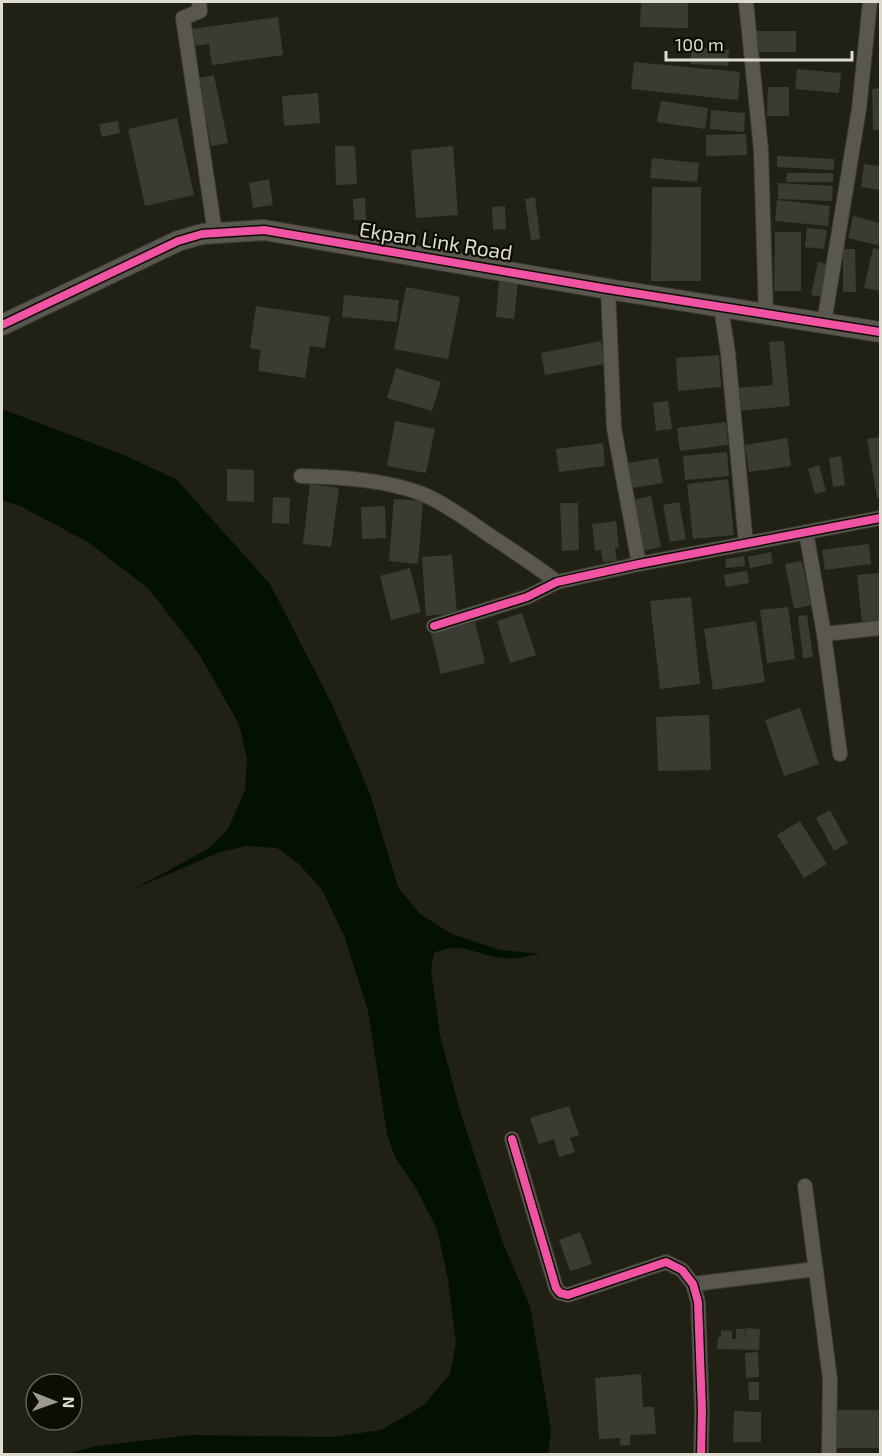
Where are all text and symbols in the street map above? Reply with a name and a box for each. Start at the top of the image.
scale bar [666,24,852,62]
text: 100 m [675,33,724,55]
street label: Ekpan Link Road [358,216,514,264]
north arrow [24,1372,84,1432]
text: N [60,1396,79,1408]

